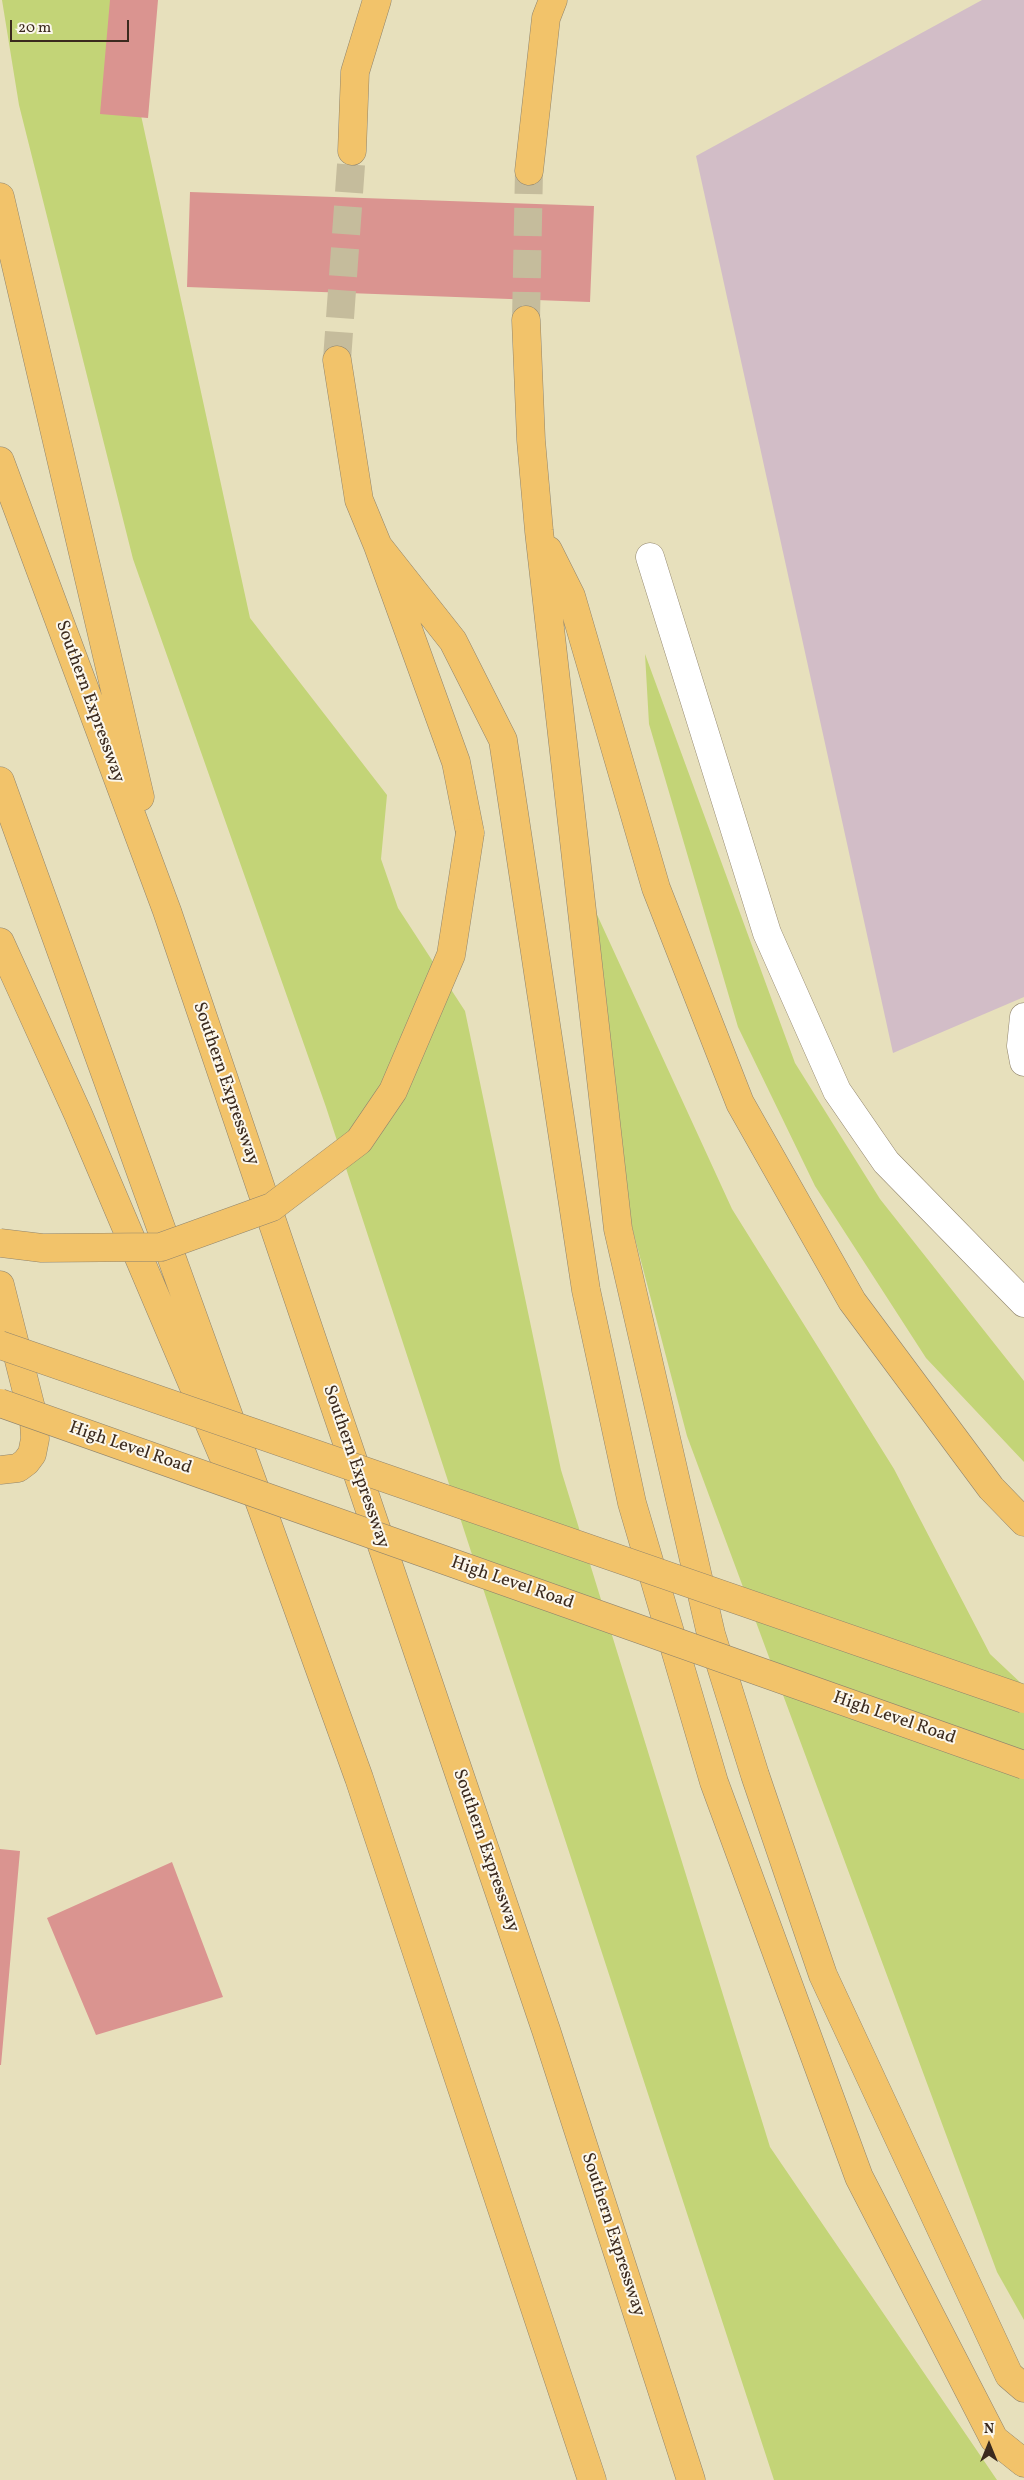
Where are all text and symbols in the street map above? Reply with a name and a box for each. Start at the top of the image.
scale bar [12,10,131,42]
text: 20 m [18,18,51,39]
street label: Southern Expressway [50,618,128,786]
street label: Southern Expressway [187,1000,263,1168]
street label: Southern Expressway [317,1383,393,1551]
street label: High Level Road [66,1418,194,1480]
street label: High Level Road [448,1553,576,1615]
street label: High Level Road [830,1688,958,1750]
street label: Southern Expressway [447,1767,523,1935]
street label: Southern Expressway [575,2150,649,2320]
north arrow [964,2420,1014,2470]
text: N [984,2420,994,2439]

